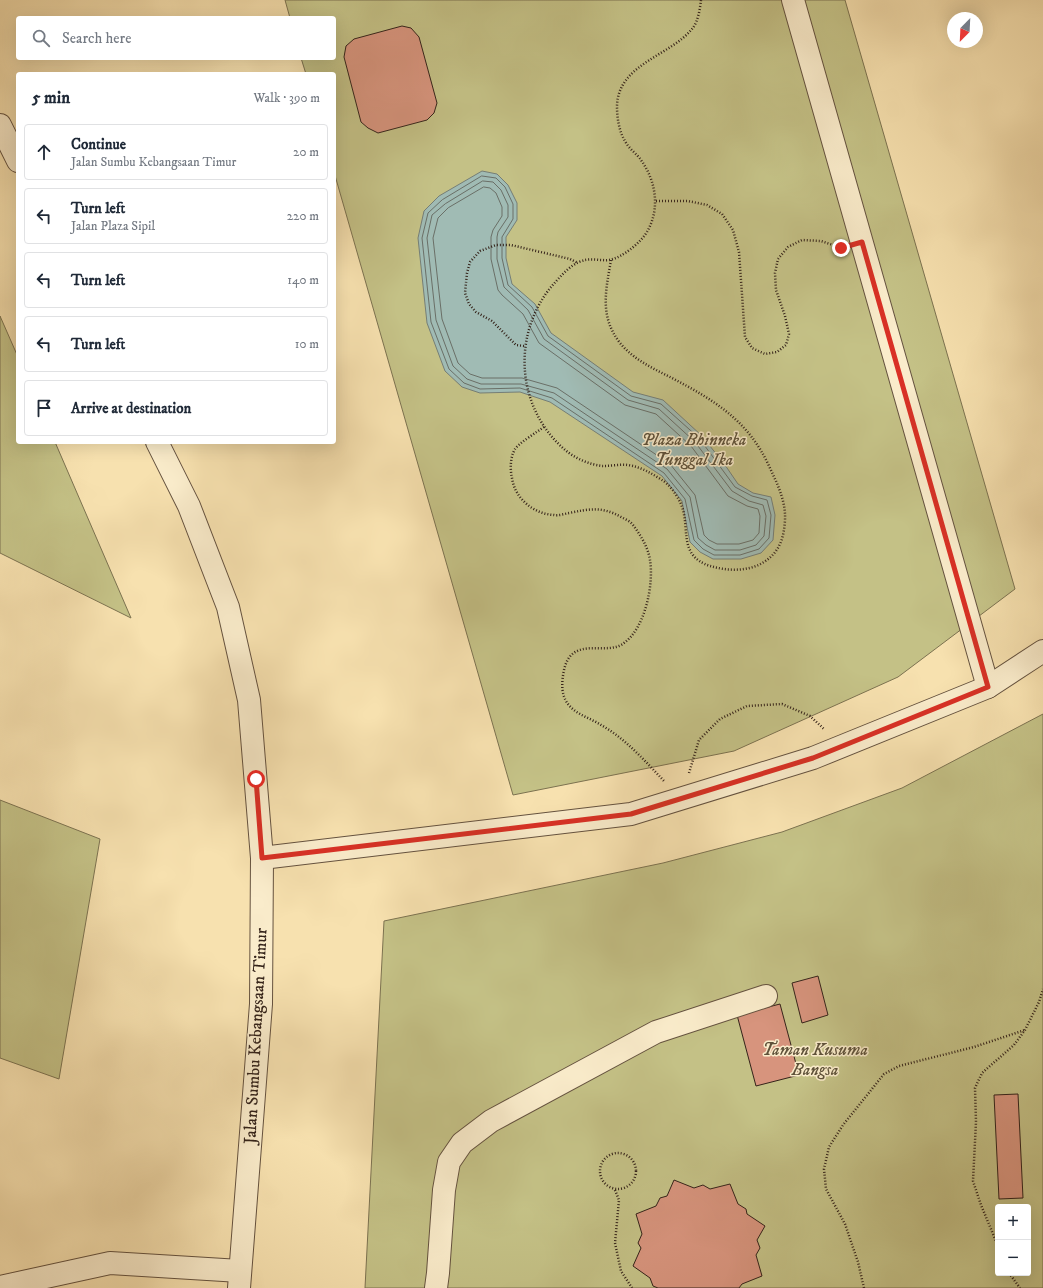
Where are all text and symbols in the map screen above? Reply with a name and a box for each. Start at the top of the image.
north arrow [947,12,983,48]
search box [16,16,336,60]
icon: search [30,27,52,49]
text: Search here [62,29,131,48]
text: 5 min [32,87,70,109]
text: Walk · 390 m [253,90,320,106]
text: Continue [71,135,126,154]
icon: ahead [33,141,55,163]
text: 20 m [293,144,319,160]
text: Jalan Sumbu Kebangsaan Timur [71,154,236,170]
text: Turn left [71,199,125,218]
icon: left [33,205,55,227]
text: 220 m [287,208,319,224]
text: Jalan Plaza Sipil [71,218,155,234]
route end [832,239,850,257]
icon: left [33,269,55,291]
text: Turn left [71,271,125,290]
text: 140 m [287,272,319,288]
icon: left [33,333,55,355]
text: Turn left [71,335,125,354]
text: 10 m [295,336,319,352]
icon: arrive [33,397,55,419]
text: Arrive at destination [71,399,191,418]
park label: Plaza Bhinneka Tunggal Ika [642,429,746,471]
route start [247,770,265,788]
street label: Jalan Sumbu Kebangsaan Timur [239,927,273,1147]
park label: Taman Kusuma Bangsa [762,1039,868,1081]
map controls [995,1204,1031,1276]
button: + [995,1204,1031,1240]
button: − [995,1240,1031,1276]

